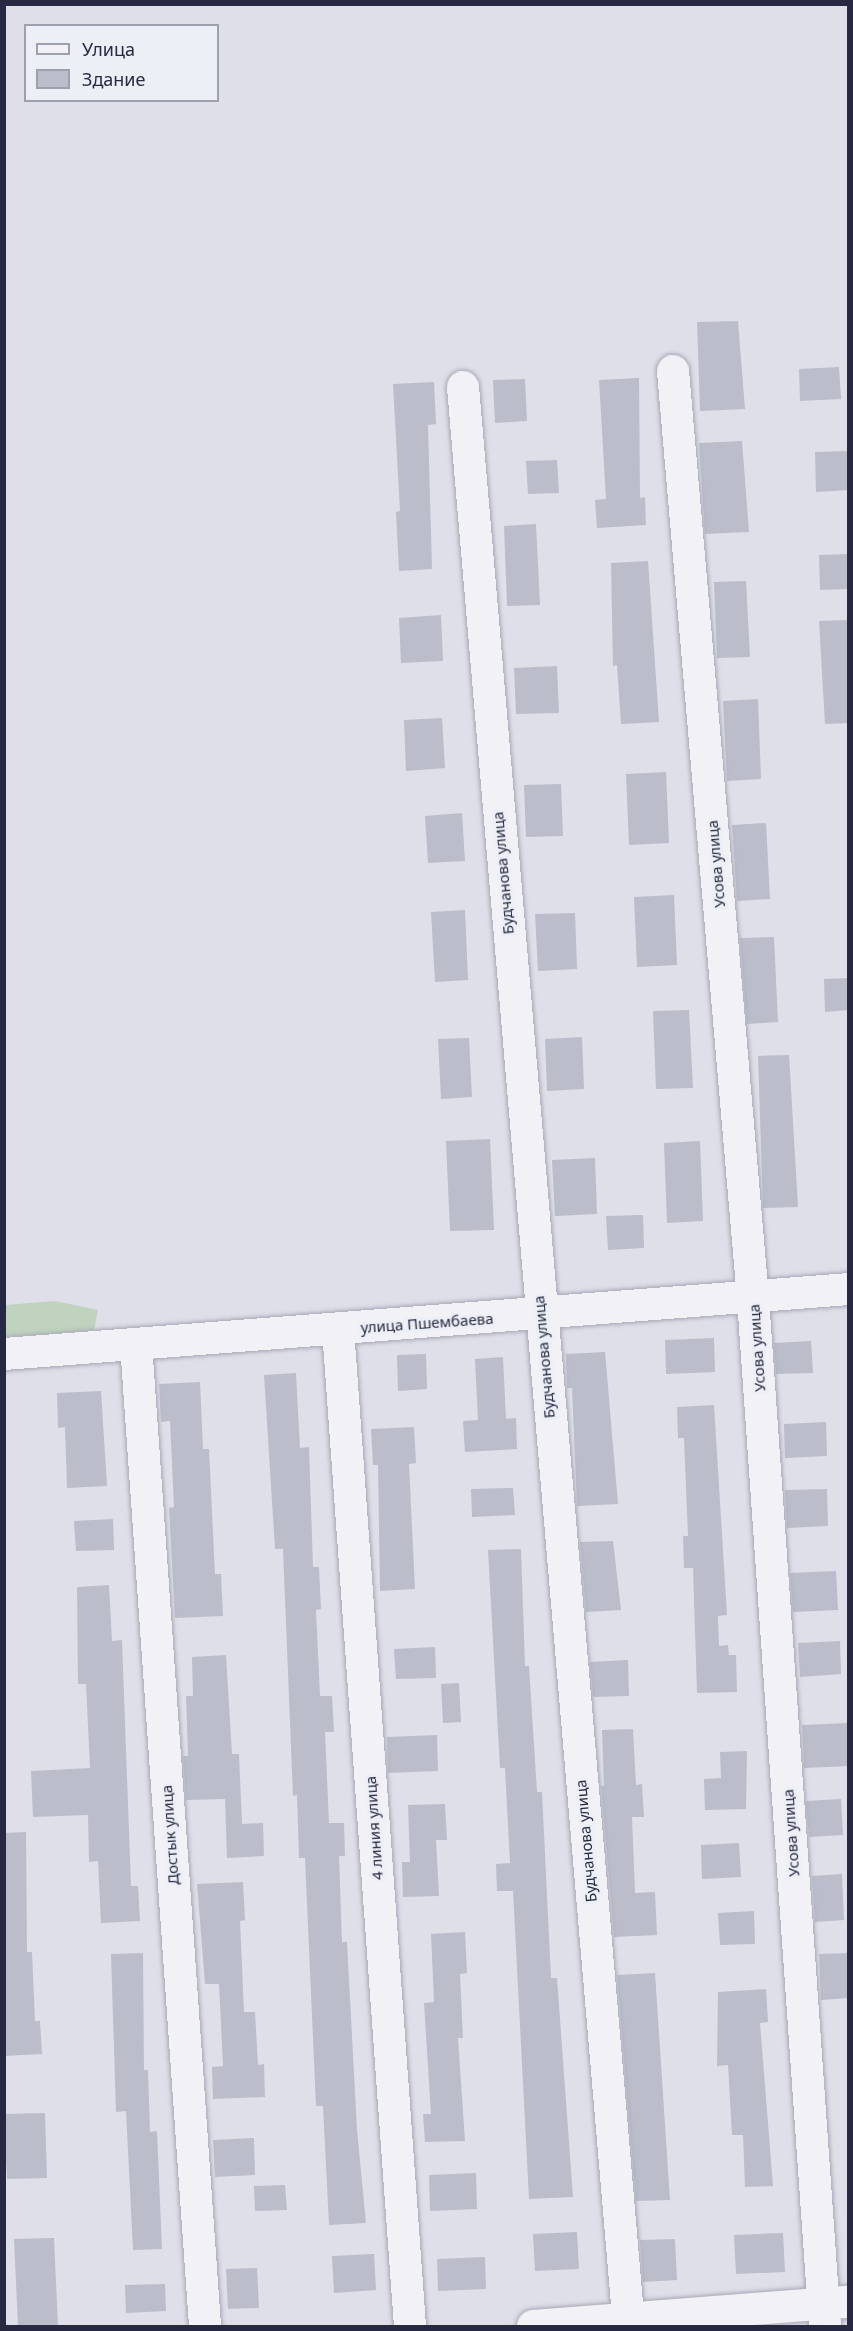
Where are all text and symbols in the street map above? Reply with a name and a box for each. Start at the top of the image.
legend [24,24,219,102]
text: Улица [82,37,135,61]
text: Здание [82,67,145,91]
street label: Будчанова улица [489,811,517,935]
street label: Усова улица [703,820,729,908]
street label: Будчанова улица [530,1295,558,1419]
street label: Усова улица [745,1304,769,1392]
street label: улица Пшембаева [360,1309,494,1337]
street label: 4 линия улица [361,1775,387,1881]
street label: Будчанова улица [572,1779,600,1903]
street label: Достык улица [158,1784,182,1886]
street label: Усова улица [779,1789,803,1877]

